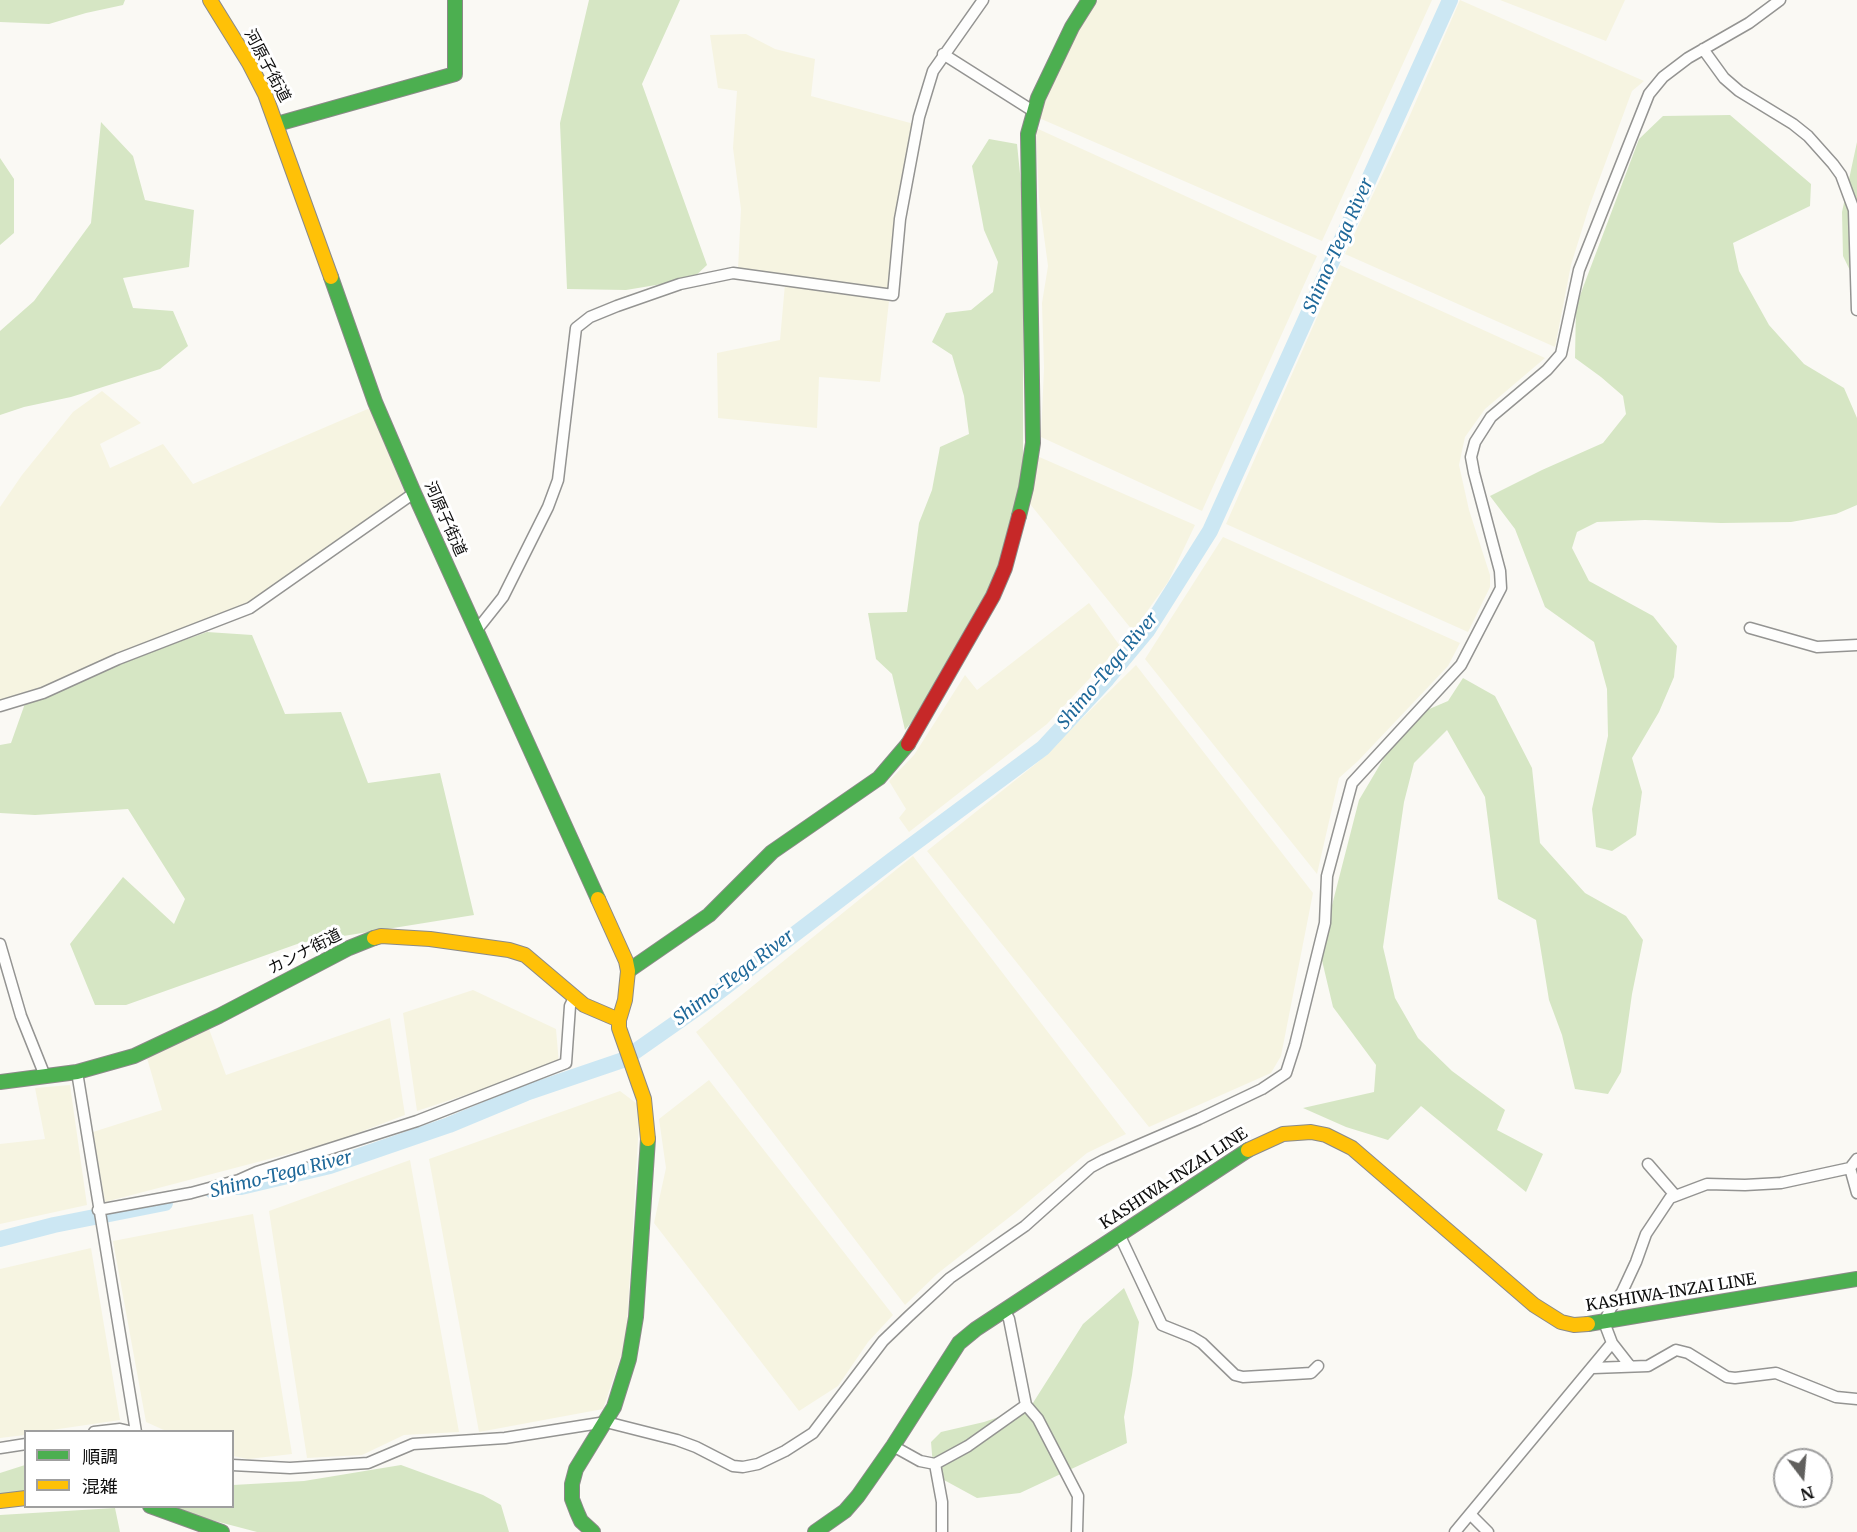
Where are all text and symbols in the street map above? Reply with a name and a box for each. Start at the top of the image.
street label: 河原子街道 [240,26,294,106]
water label: Shimo-Tega River [1300,175,1378,317]
street label: 河原子街道 [420,479,470,559]
water label: Shimo-Tega River [1053,608,1163,734]
street label: カンナ街道 [265,925,345,979]
water label: Shimo-Tega River [669,926,799,1030]
street label: KASHIWA-INZAI LINE [1097,1124,1251,1234]
water label: Shimo-Tega River [208,1147,354,1203]
street label: KASHIWA-INZAI LINE [1585,1270,1757,1316]
legend [24,1430,234,1508]
text: 順調 [82,1445,118,1468]
north arrow [1773,1448,1833,1508]
text: 混雑 [82,1475,118,1498]
text: N [1799,1482,1816,1505]

